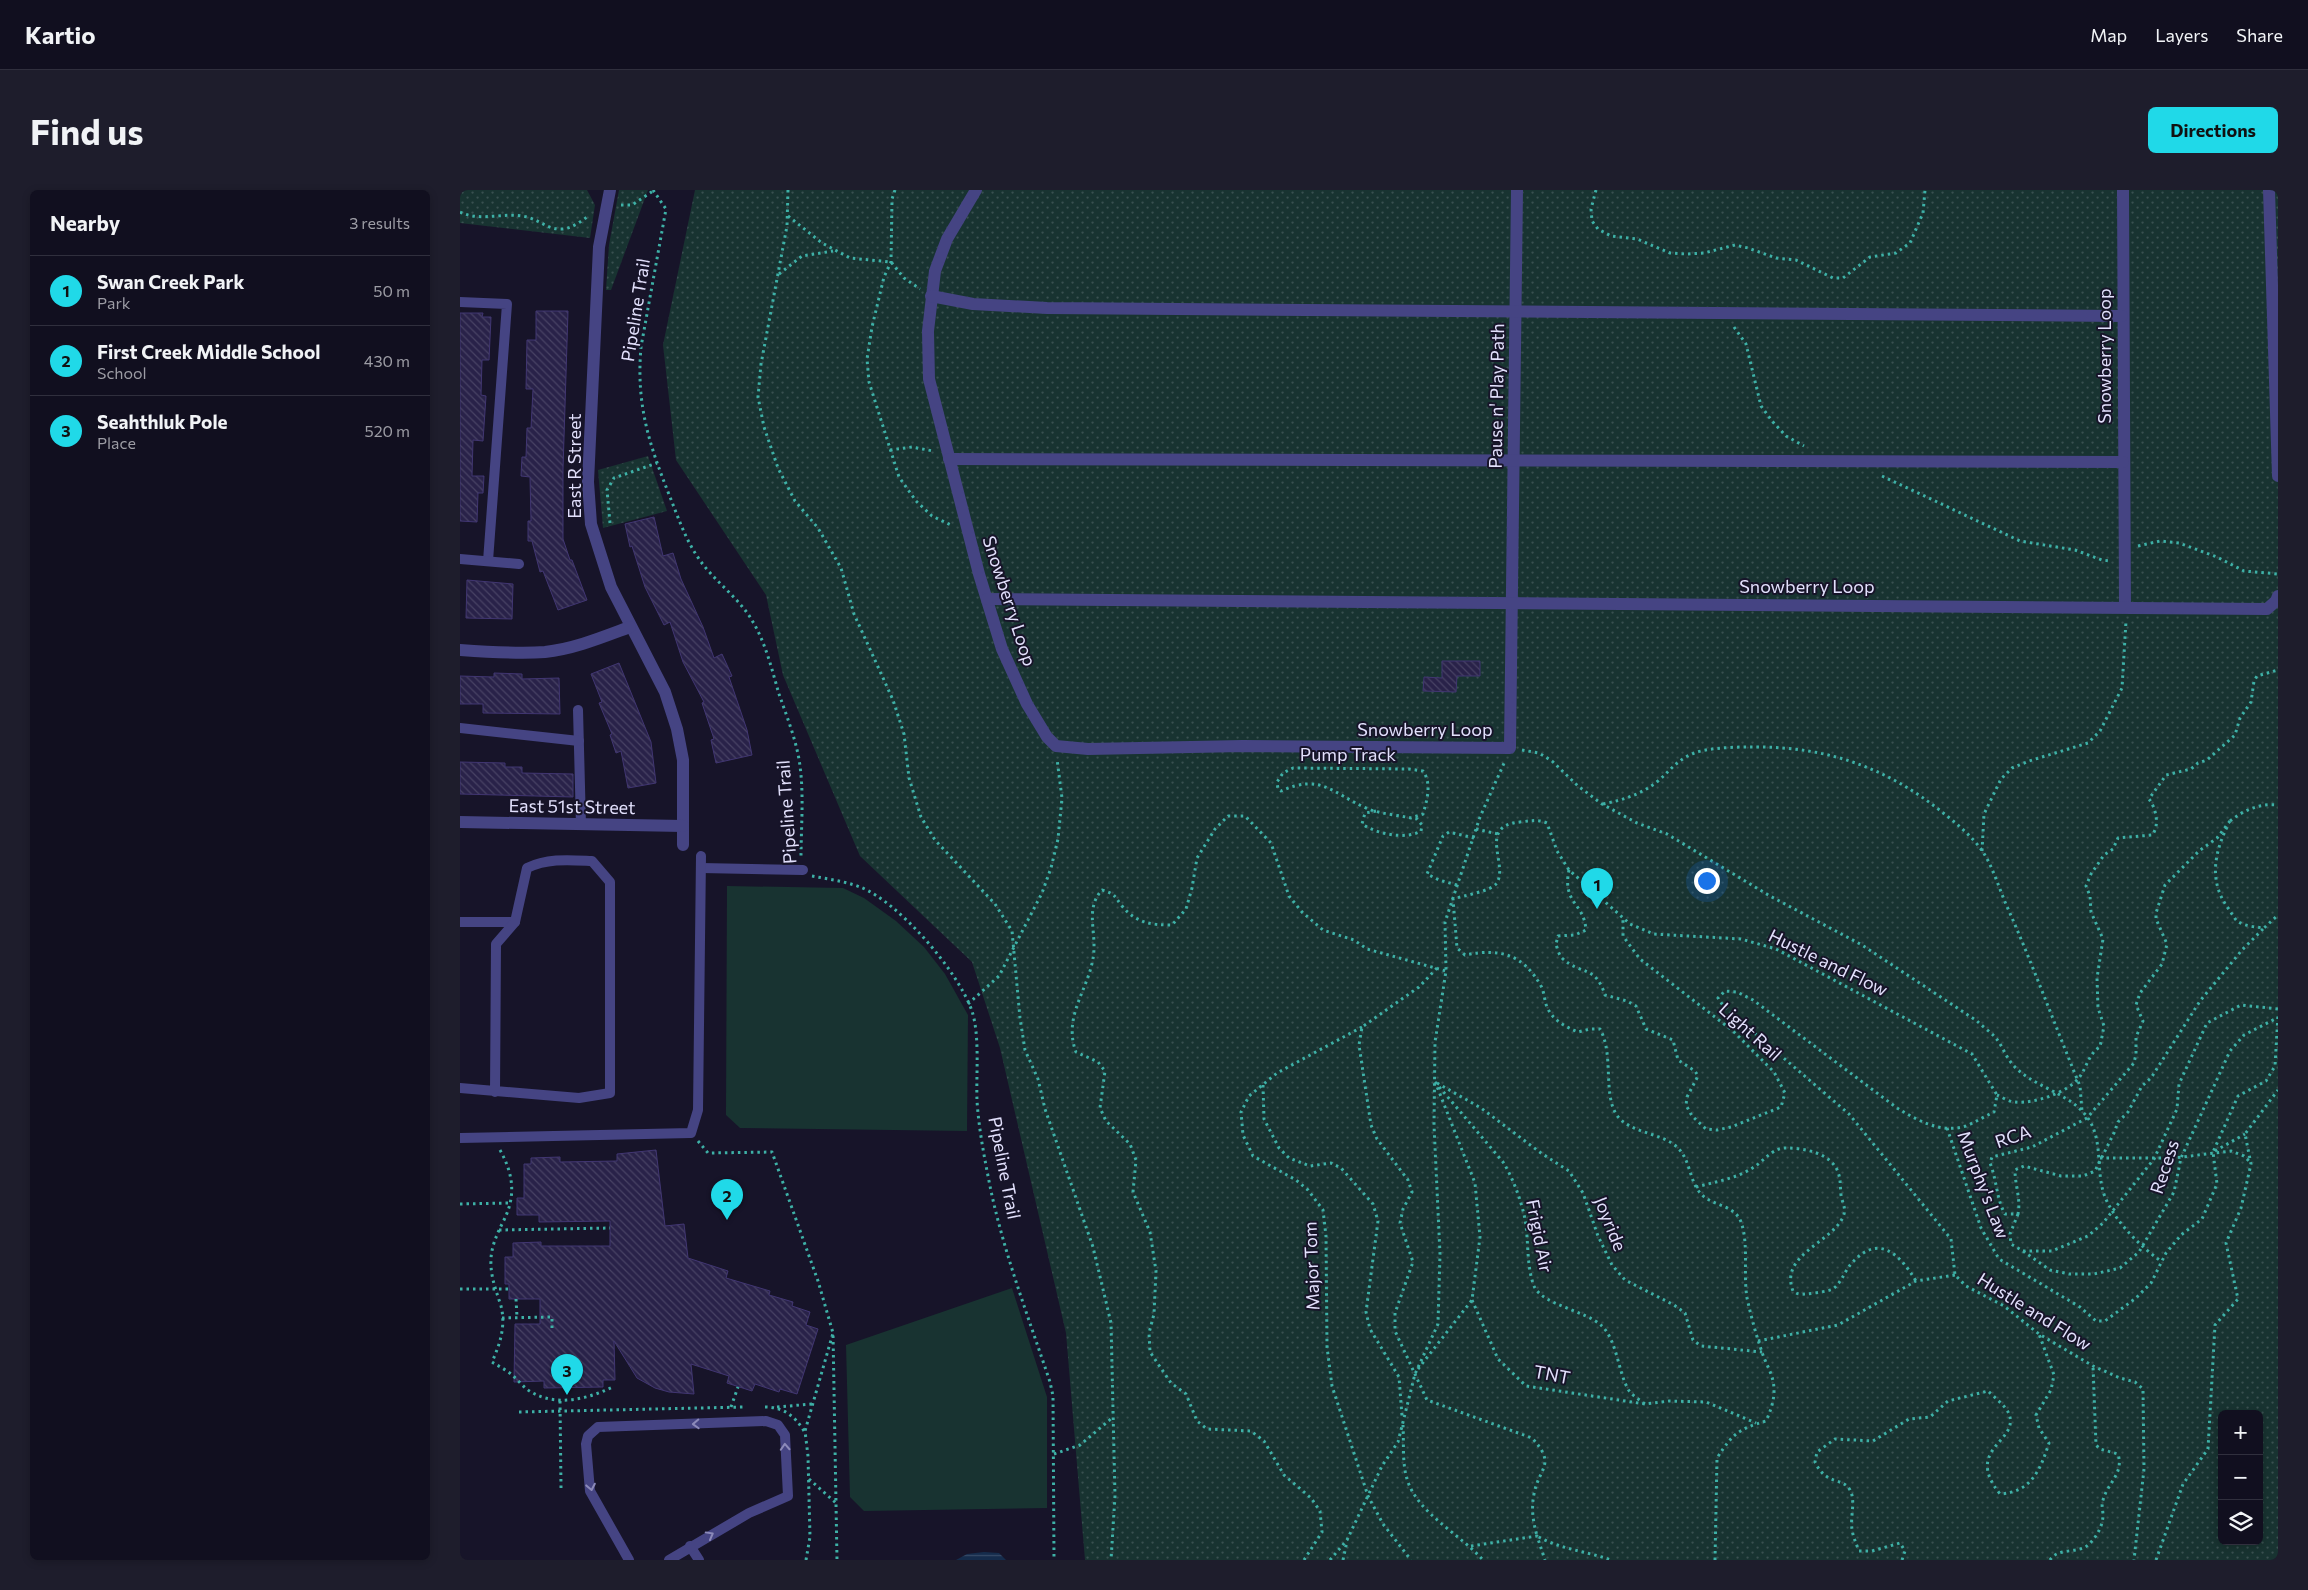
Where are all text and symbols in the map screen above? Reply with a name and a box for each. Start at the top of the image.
text: Kartio [25,20,95,49]
text: Map [2090,24,2127,46]
text: Layers [2155,24,2208,46]
text: Share [2236,24,2283,46]
button: Directions [2148,107,2278,153]
text: Find us [30,109,144,152]
text: Nearby [50,210,120,235]
text: 3 results [349,213,410,232]
street label: Pipeline Trail [616,257,654,363]
text: Swan Creek Park [97,270,244,293]
text: 1 [62,281,70,300]
text: 50 m [373,281,410,300]
street label: Snowberry Loop [2093,288,2115,424]
text: Park [97,293,130,312]
street label: Pause n' Play Path [1484,323,1508,469]
text: First Creek Middle School [97,340,320,363]
text: 2 [61,351,71,370]
text: 430 m [364,351,410,370]
text: School [97,363,147,382]
text: Seahthluk Pole [97,410,228,433]
street label: East R Street [563,413,585,519]
text: 3 [61,421,71,440]
text: 520 m [365,421,410,440]
text: Place [97,433,136,452]
street label: Snowberry Loop [979,533,1041,669]
street label: Snowberry Loop [1739,575,1875,597]
street label: Snowberry Loop [1357,718,1493,740]
street label: Pump Track [1300,743,1396,765]
street label: Pipeline Trail [771,759,801,865]
street label: East 51st Street [508,794,636,818]
pin: 1 [1581,868,1613,909]
your location [1694,868,1720,894]
street label: Hustle and Flow [1765,924,1892,1000]
street label: Light Rail [1715,998,1786,1065]
street label: Pipeline Trail [984,1115,1026,1221]
street label: RCA [1992,1120,2034,1152]
street label: Murphy's Law [1953,1128,2015,1242]
street label: Recess [2145,1137,2183,1197]
pin: 2 [711,1179,743,1220]
street label: Joyride [1590,1193,1632,1254]
street label: Frigid Air [1522,1197,1558,1274]
street label: Major Tom [1298,1221,1324,1311]
street label: Hustle and Flow [1974,1267,2095,1355]
pin: 3 [551,1354,583,1395]
street label: TNT [1532,1360,1572,1388]
map controls [2218,1410,2263,1545]
button: + [2218,1410,2263,1455]
one-way arrow [692,1418,700,1429]
one-way arrow [780,1443,791,1451]
button: − [2218,1455,2263,1500]
one-way arrow [585,1482,595,1491]
button: layers [2218,1500,2263,1545]
one-way arrow [705,1531,714,1541]

